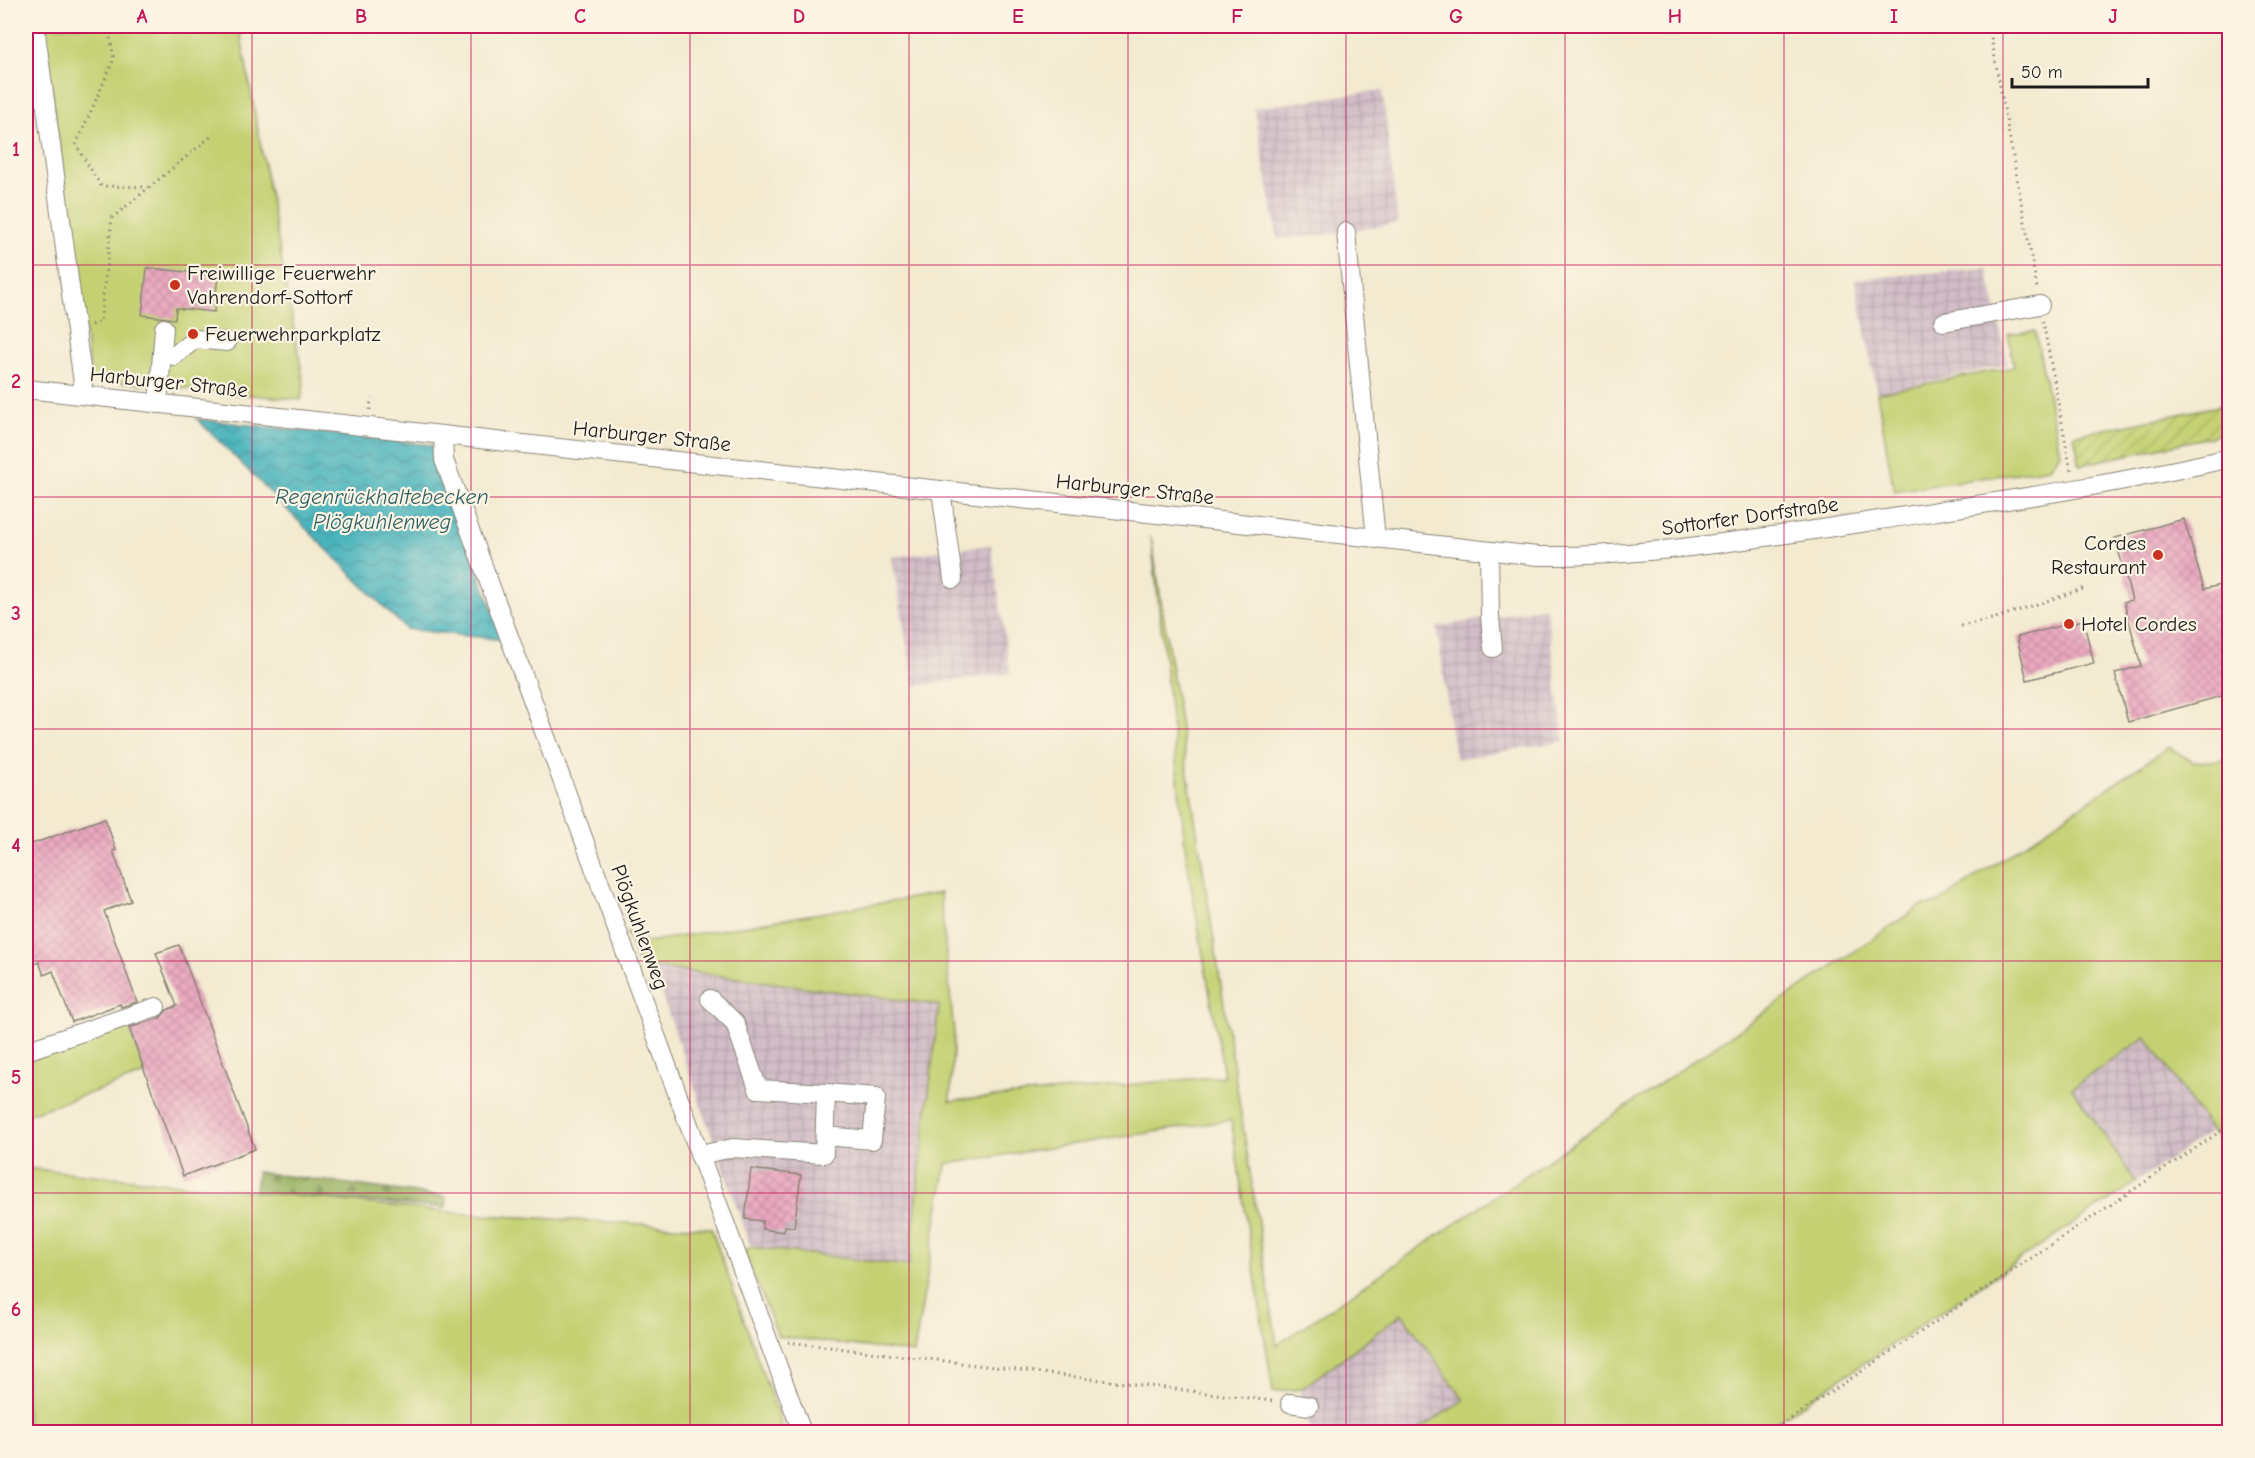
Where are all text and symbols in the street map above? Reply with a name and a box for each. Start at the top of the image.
text: A [136,5,148,28]
text: B [355,5,367,28]
text: C [574,5,586,28]
text: D [793,5,805,28]
text: E [1012,5,1024,28]
text: F [1231,5,1243,28]
text: G [1449,5,1463,28]
text: H [1668,5,1682,28]
text: I [1890,5,1898,28]
text: J [2108,5,2118,28]
scale bar [2012,51,2148,89]
text: 50 m [2021,62,2063,83]
text: 1 [12,138,20,161]
place label: Freiwillige Feuerwehr Vahrendorf-Sottorf [187,261,376,309]
marker: Freiwillige Feuerwehr Vahrendorf-Sottorf [168,278,182,292]
place label: Feuerwehrparkplatz [205,322,381,346]
marker: Feuerwehrparkplatz [186,327,200,341]
street label: Harburger Straße [89,362,249,402]
text: 2 [11,370,21,393]
street label: Harburger Straße [572,416,732,456]
street label: Harburger Straße [1055,469,1215,509]
water label: Regenrückhaltebecken Plögkuhlenweg [275,484,489,535]
street label: Sottorfer Dorfstraße [1660,492,1840,540]
place label: Cordes Restaurant [2051,531,2147,579]
marker: Cordes Restaurant [2151,548,2165,562]
text: 3 [11,602,21,625]
place label: Hotel Cordes [2081,612,2197,636]
marker: Hotel Cordes [2062,617,2076,631]
text: 4 [11,834,21,857]
street label: Plögkuhlenweg [606,861,674,993]
text: 5 [11,1066,21,1089]
text: 6 [11,1298,21,1321]

